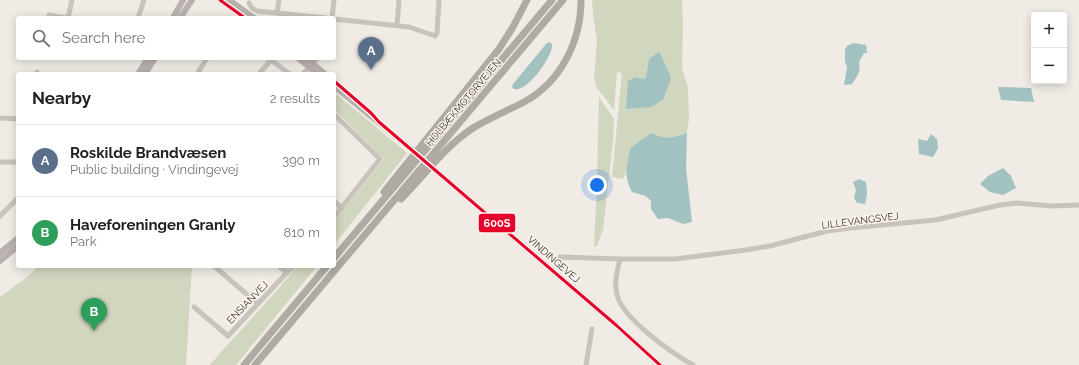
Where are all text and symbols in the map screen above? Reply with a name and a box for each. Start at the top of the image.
map controls [1031,12,1067,84]
button: + [1031,12,1067,48]
search box [16,16,336,60]
icon: search [30,27,52,49]
text: Search here [62,29,145,47]
pin: A [358,37,384,70]
button: − [1031,48,1067,84]
street label: HOLBÆKMOTORVEJEN [424,56,503,148]
text: Nearby [32,88,91,108]
text: 2 results [270,91,320,106]
text: Roskilde Brandvæsen [70,144,226,162]
text: A [41,153,49,168]
text: 390 m [282,153,320,168]
text: Public building · Vindingevej [70,162,238,177]
your location [587,175,607,195]
street label: LILLEVANGSVEJ [821,210,899,231]
line badge: 600S [478,213,516,233]
text: Haveforeningen Granly [70,216,236,234]
text: 600S [484,217,511,230]
text: B [41,225,49,240]
text: 810 m [284,225,320,240]
text: Park [70,234,97,249]
street label: VINDINGEVEJ [525,234,582,285]
street label: ENSIANVEJ [224,279,270,326]
pin: B [81,298,107,331]

